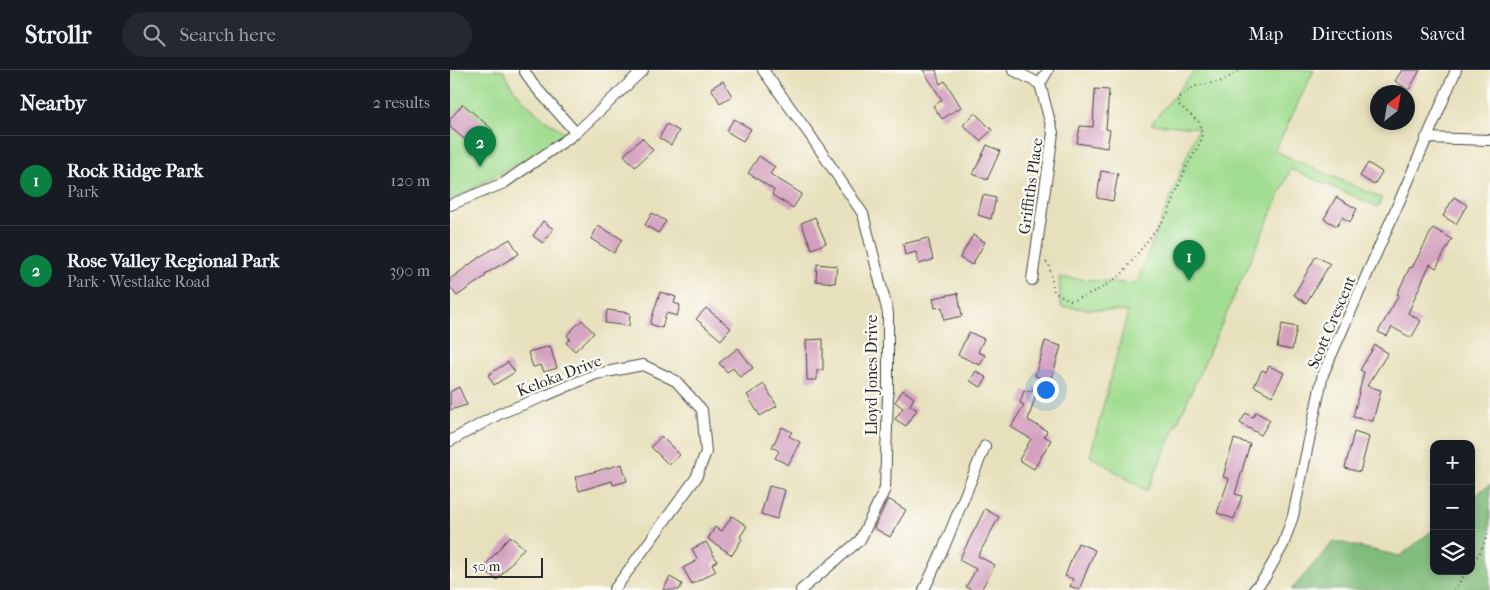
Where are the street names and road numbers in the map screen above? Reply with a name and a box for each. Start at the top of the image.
street label: Griffiths Place [1014,136,1047,236]
street label: Scott Crescent [1303,273,1360,372]
street label: Lloyd Jones Drive [862,314,881,435]
street label: Keloka Drive [514,351,604,400]

